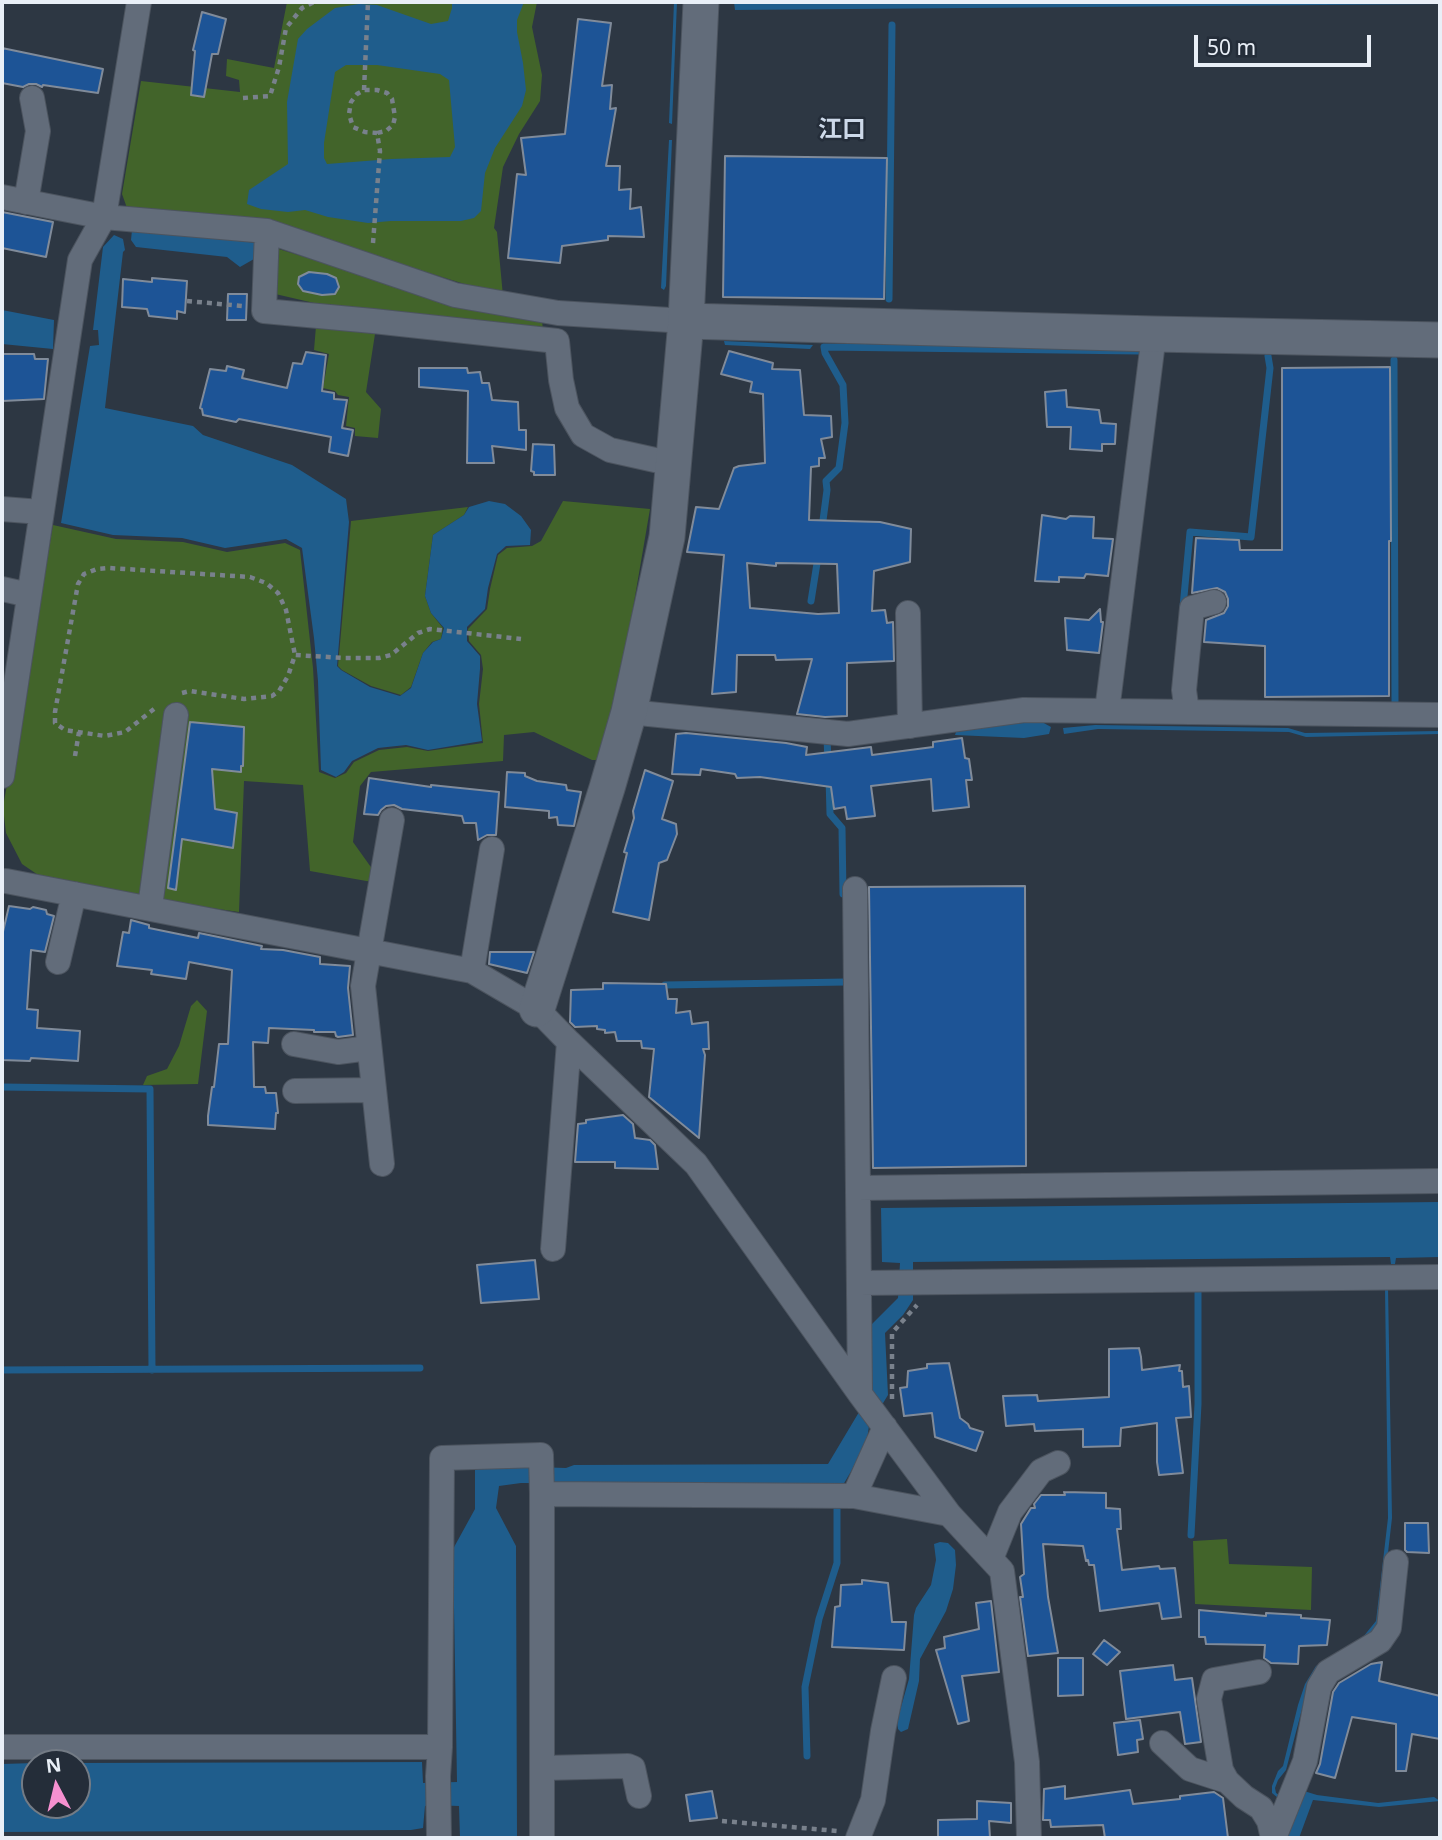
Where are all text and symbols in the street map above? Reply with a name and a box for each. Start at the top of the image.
scale bar [1197,21,1374,65]
text: 50 m [1207,33,1256,61]
district label: 江口 [818,116,866,144]
north arrow [21,1749,91,1819]
text: N [44,1751,63,1779]

